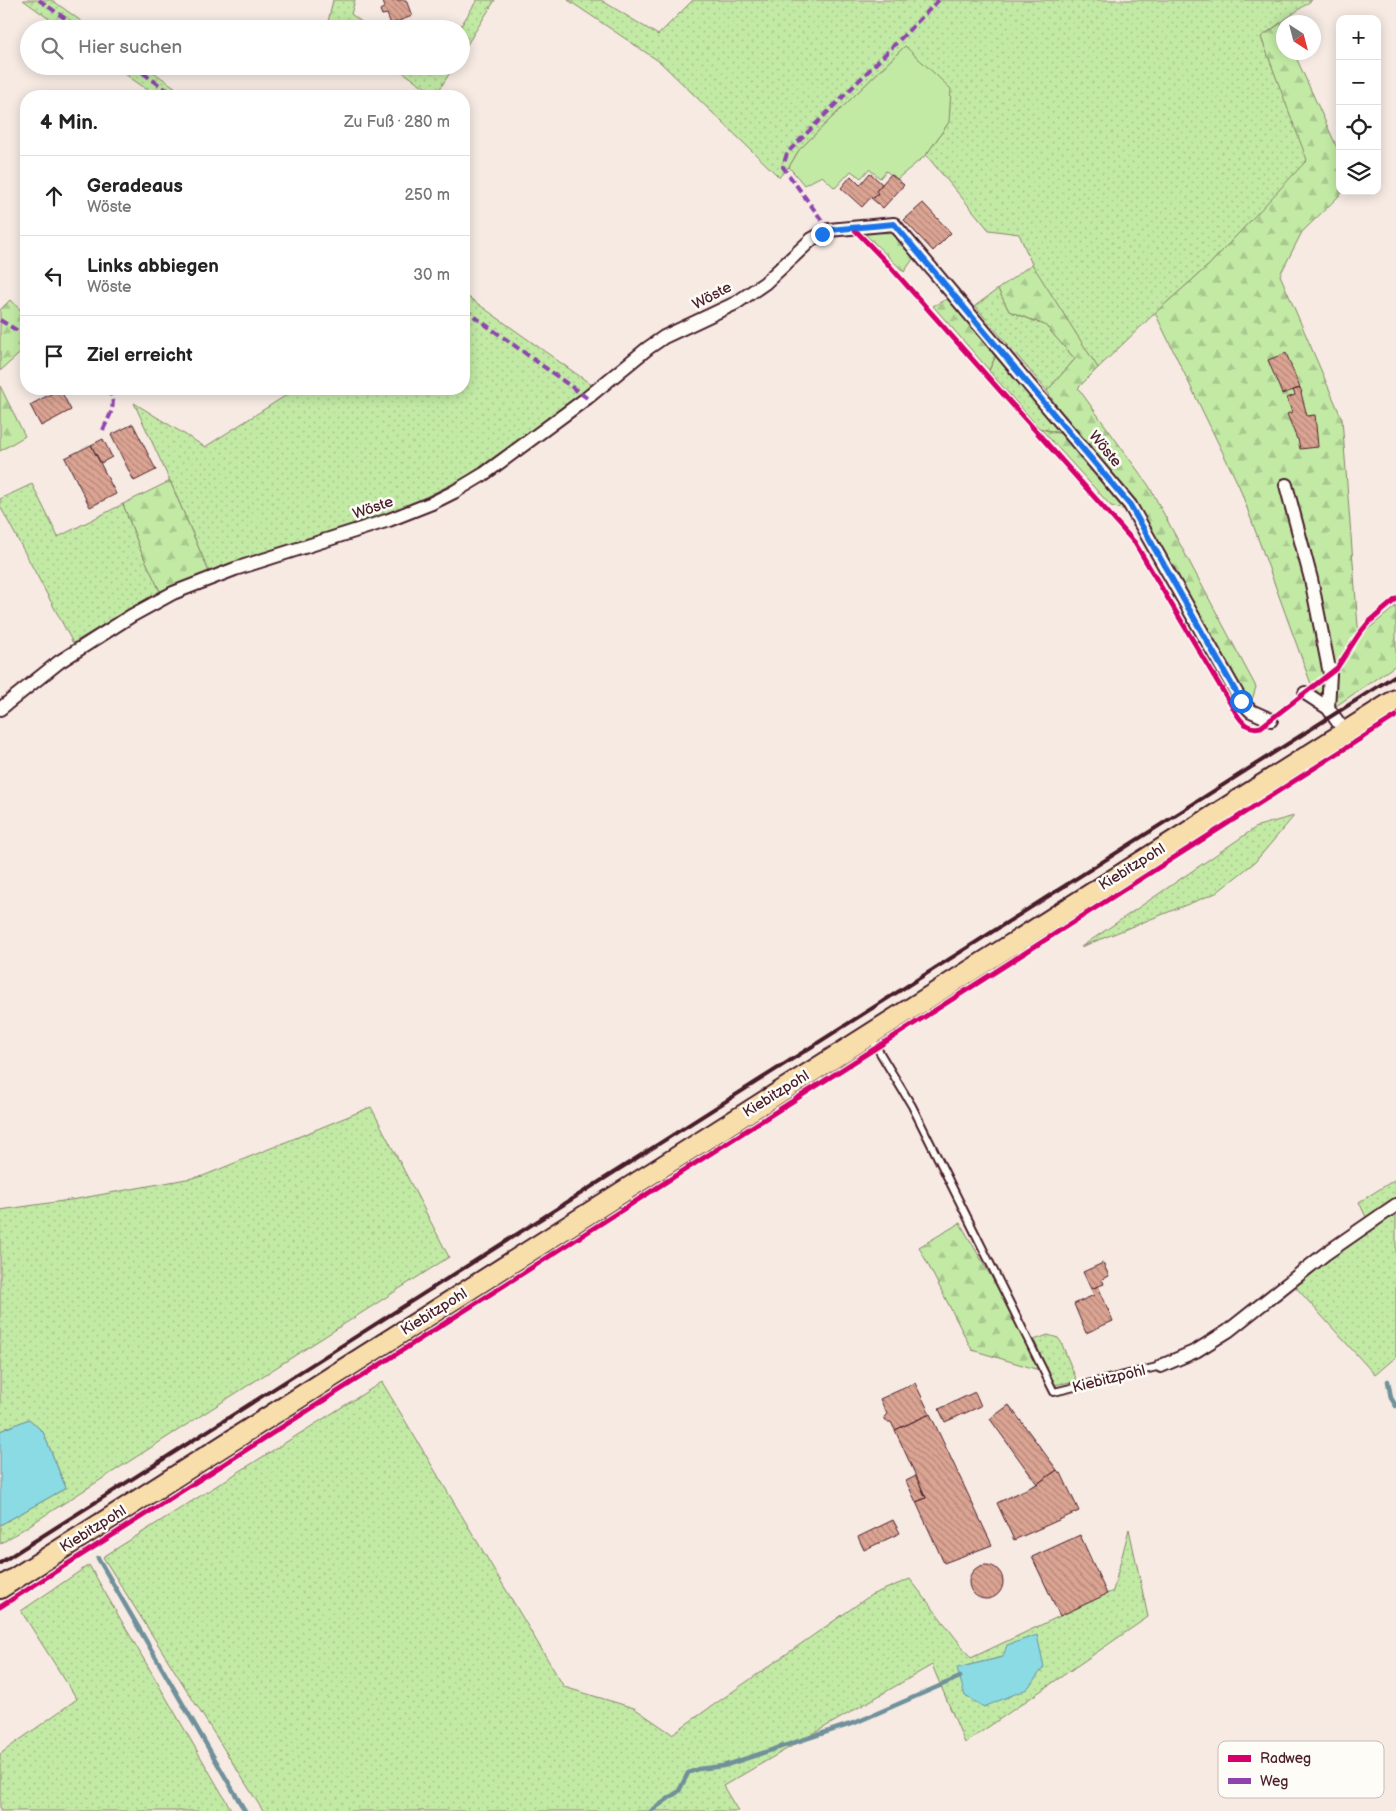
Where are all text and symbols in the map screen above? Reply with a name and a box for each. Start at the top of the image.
north arrow [1276,15,1321,60]
map controls [1336,15,1381,195]
button: + [1336,15,1381,60]
search box [20,20,470,75]
icon: search [38,34,66,62]
text: Hier suchen [78,36,182,59]
button: − [1336,60,1381,105]
button: locate [1336,105,1381,150]
text: 4 Min. [40,110,98,135]
text: Zu Fuß · 280 m [344,113,450,132]
button: layers [1336,150,1381,195]
text: Geradeaus [87,175,183,198]
icon: ahead [40,182,68,210]
text: 250 m [404,186,450,205]
text: Wöste [87,198,132,217]
route end [811,223,834,246]
text: Links abbiegen [87,255,219,278]
icon: left [40,262,68,290]
text: 30 m [413,266,450,285]
text: Wöste [87,278,132,297]
street label: Wöste [689,278,735,314]
icon: arrive [40,342,68,370]
text: Ziel erreicht [87,344,193,367]
street label: Wöste [1084,427,1126,471]
street label: Wöste [350,492,396,524]
route start [1230,690,1253,713]
street label: Kiebitzpohl [1095,839,1169,895]
street label: Kiebitzpohl [739,1066,813,1122]
street label: Kiebitzpohl [397,1284,471,1340]
street label: Kiebitzpohl [1070,1361,1148,1397]
street label: Kiebitzpohl [56,1501,130,1557]
legend [1218,1741,1384,1798]
text: Radweg [1260,1750,1311,1767]
text: Weg [1260,1773,1288,1790]

